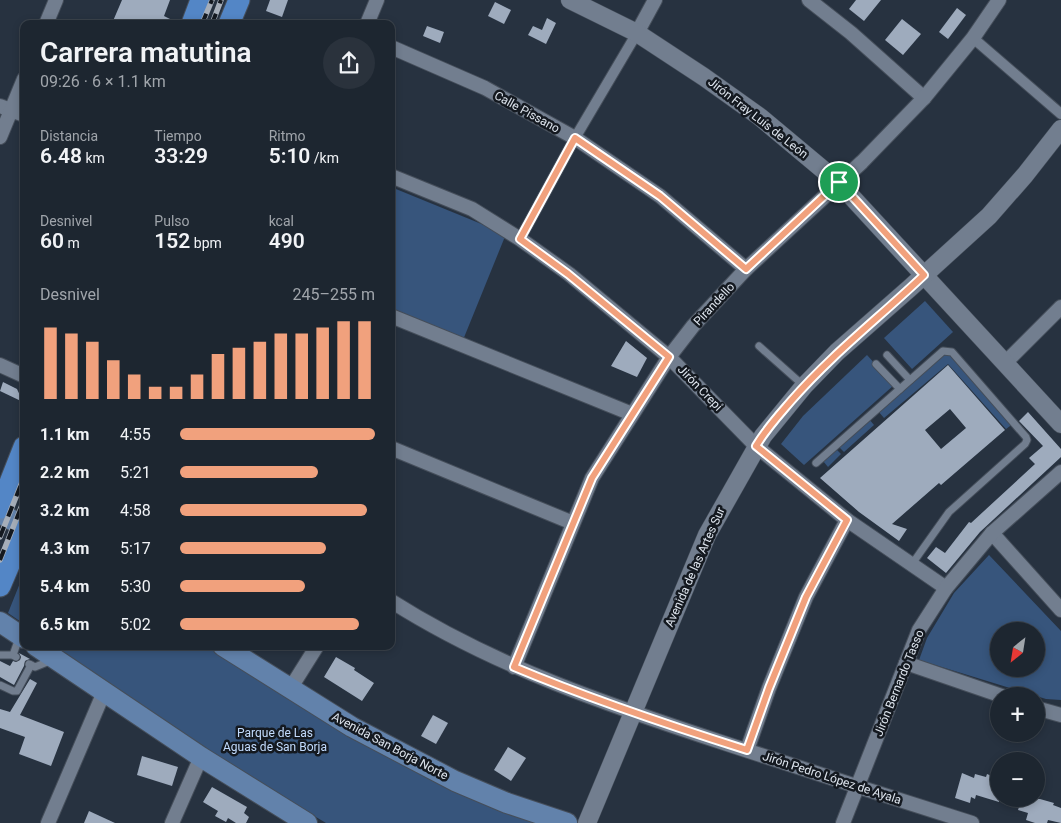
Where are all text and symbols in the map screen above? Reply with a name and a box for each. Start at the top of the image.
text: Carrera matutina [40,36,252,69]
button: share [323,37,375,89]
text: 09:26 · 6 × 1.1 km [40,72,166,91]
street label: Jirón Fray Luís de León [705,75,811,161]
street label: Calle Pissano [492,88,562,136]
text: Distancia [40,128,98,144]
text: Tiempo [154,128,202,144]
text: Ritmo [269,128,306,144]
text: 6.48 [40,144,82,168]
text: 33:29 [154,144,208,168]
text: 5:10 [269,144,310,168]
text: km [82,150,105,166]
text: /km [310,150,339,166]
pin [818,161,860,203]
icon: arrive [825,168,853,196]
text: Desnivel [40,213,93,229]
text: Pulso [154,213,190,229]
text: kcal [269,213,294,229]
text: 60 [40,229,64,253]
text: 152 [154,229,190,253]
text: 490 [269,229,305,253]
text: m [64,235,80,251]
text: bpm [190,235,222,251]
street label: Pirandello [691,280,737,328]
text: Desnivel [40,285,100,304]
text: 245–255 m [293,285,375,304]
street label: Jirón Crepi [675,362,725,414]
text: 1.1 km [40,425,89,444]
text: 4:55 [120,425,151,444]
text: 2.2 km [40,463,89,482]
text: 5:21 [120,463,151,482]
text: 3.2 km [40,501,89,520]
text: 4:58 [120,501,151,520]
street label: Avenida de las Artes Sur [662,505,728,629]
text: 4.3 km [40,539,89,558]
text: 5:17 [120,539,151,558]
text: 5.4 km [40,577,89,596]
text: 5:30 [120,577,151,596]
text: 6.5 km [40,615,89,634]
text: 5:02 [120,615,151,634]
north arrow [990,622,1045,678]
map controls [990,622,1045,807]
street label: Jirón Bernardo Tasso [871,628,927,738]
button: + [990,687,1045,742]
street label: Avenida San Borja Norte [330,709,450,783]
park label: Parque de Las Aguas de San Borja [223,726,327,754]
street label: Jirón Pedro López de Ayala [761,749,903,807]
button: − [990,752,1045,807]

